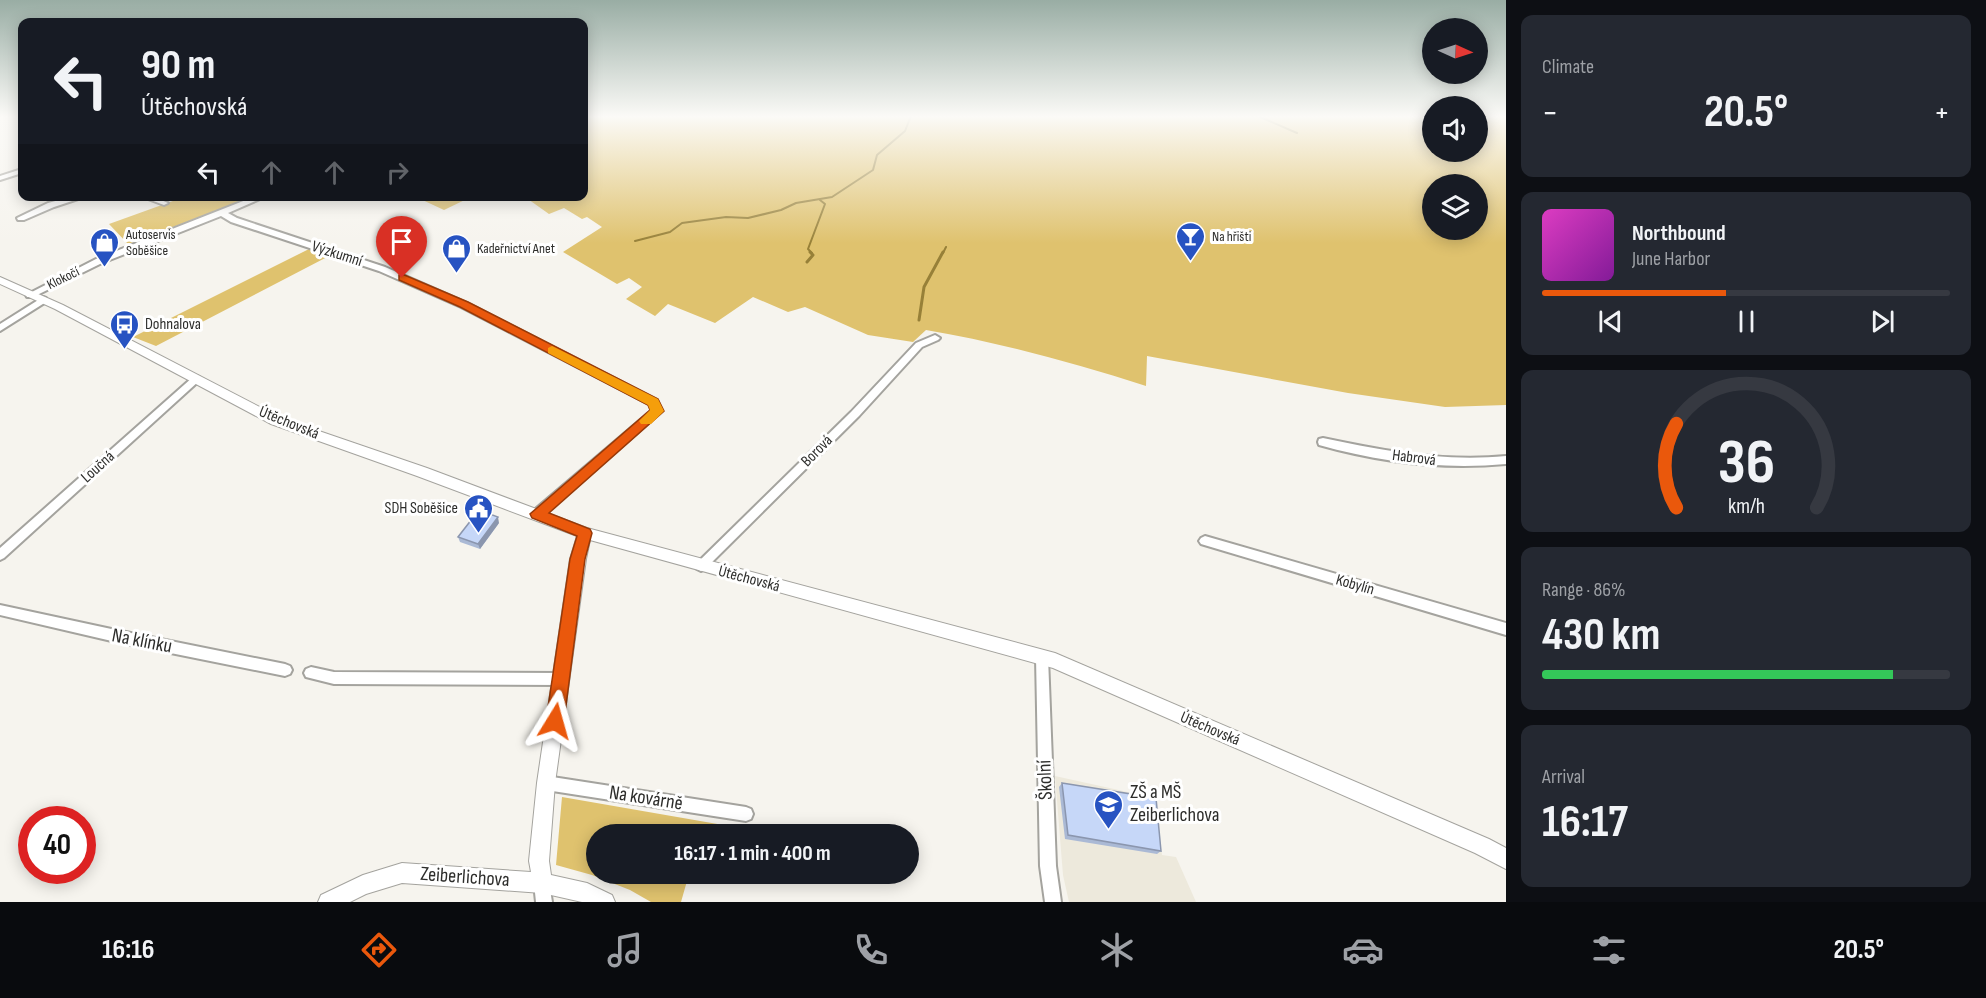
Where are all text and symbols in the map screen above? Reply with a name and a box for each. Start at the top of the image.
north arrow [1422,18,1488,84]
map controls [1422,18,1488,240]
text: 90 m [141,40,215,91]
icon: left [42,42,120,120]
text: Climate [1542,55,1594,79]
text: 20.5° [1704,85,1788,140]
text: Útěchovská [141,91,247,123]
text: − [1542,93,1558,133]
text: + [1934,93,1950,133]
button: sound [1422,96,1488,162]
icon: left [192,156,225,189]
icon: ahead [255,156,288,189]
icon: ahead [318,156,351,189]
icon: right [381,156,414,189]
button: layers [1422,174,1488,240]
pin [376,216,427,278]
bar icon: Na hřišti [1175,220,1207,262]
text: Northbound [1632,220,1726,247]
icon: arrive [385,225,418,258]
shop icon: Autoservis Soběšice [89,226,121,268]
place label: Autoservis Soběšice [125,226,176,259]
place label: Na hřišti [1212,228,1251,245]
shop icon: Kadeřnictví Anet [440,232,472,274]
street label: Výzkumní [309,237,365,271]
place label: Kadeřnictví Anet [477,240,555,257]
text: June Harbor [1632,247,1710,271]
street label: Klokočí [44,263,82,293]
icon: previous [1594,305,1627,338]
icon: pause [1730,305,1763,338]
icon: next [1866,305,1899,338]
bus stop icon: Dohnalova [108,308,140,350]
place label: Dohnalova [145,315,201,334]
street label: Útěchovská [256,402,322,444]
text: 36 [1717,426,1775,501]
street label: Borová [797,431,837,471]
street label: Habrová [1391,446,1437,470]
street label: Loučná [77,447,119,487]
public building icon: SDH Soběšice [463,492,495,534]
text: km/h [1727,494,1765,519]
place label: SDH Soběšice [385,499,458,518]
street label: Útěchovská [716,562,782,596]
street label: Kobylín [1334,570,1376,600]
text: Range · 86% [1542,578,1626,602]
text: 430 km [1542,608,1660,663]
street label: Na klínku [110,623,174,659]
position arrow [523,689,587,753]
street label: Útěchovská [1177,708,1243,750]
street label: Školní [1032,759,1058,801]
text: Arrival [1542,765,1585,789]
street label: Na kovárně [608,780,684,816]
place label: ZŠ a MŠ Zeiberlichova [1130,780,1219,827]
school or university icon: ZŠ a MŠ Zeiberlichova [1093,788,1125,830]
text: 16:17 [1542,795,1628,850]
speed limit sign: 40 [18,806,96,884]
text: 16:17 · 1 min · 400 m [674,840,831,867]
street label: Zeiberlichova [420,862,510,892]
icon: directions [358,929,400,971]
icon: music [604,929,646,971]
icon: phone [850,929,892,971]
icon: climate [1096,929,1138,971]
icon: car [1342,929,1384,971]
icon: filters [1588,929,1630,971]
text: 16:16 [102,934,155,966]
text: 20.5° [1833,934,1884,966]

